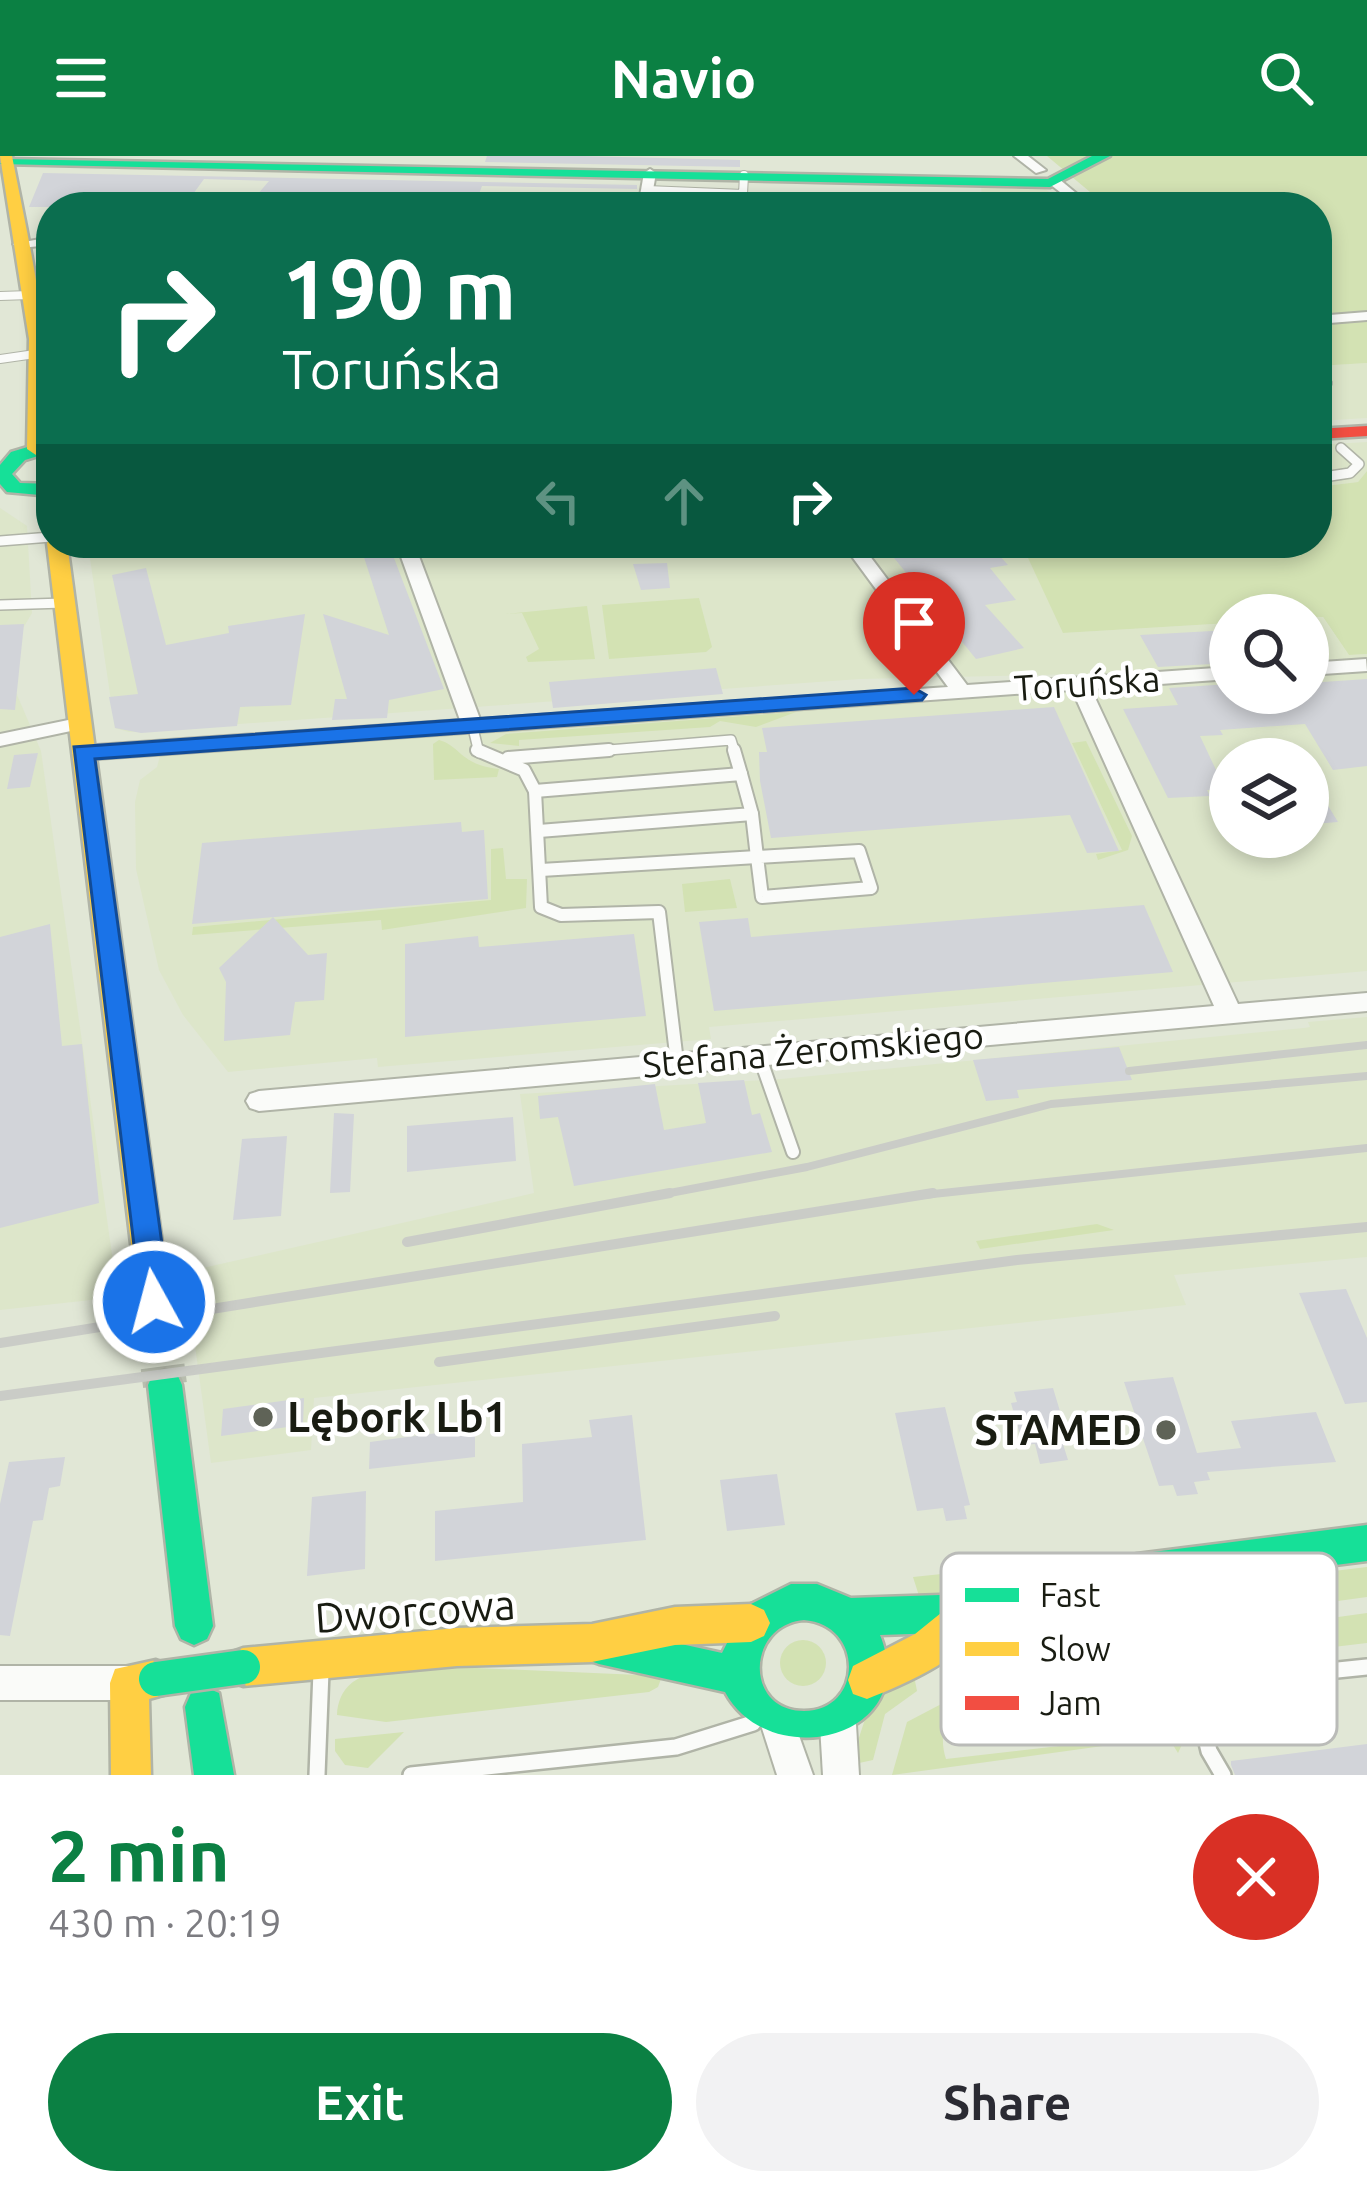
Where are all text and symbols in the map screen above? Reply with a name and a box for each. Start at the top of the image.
icon: menu [48,45,114,111]
icon: search [1253,45,1319,111]
text: Navio [611,48,756,108]
icon: right [84,240,240,396]
text: 190 m [282,241,516,335]
text: Toruńska [282,339,502,399]
icon: left [525,468,591,534]
icon: ahead [651,468,717,534]
icon: right [777,468,843,534]
pin [863,572,965,695]
icon: arrive [881,590,947,656]
map controls [1209,594,1329,858]
button: search [1209,594,1329,714]
street label: Toruńska [1013,657,1161,708]
button: layers [1209,738,1329,858]
street label: Stefana Żeromskiego [641,1014,985,1085]
position arrow [91,1239,217,1365]
place label: Lębork Lb1 [287,1393,507,1442]
marker: Lębork Lb1 [250,1404,276,1430]
place label: STAMED [974,1406,1142,1453]
marker: STAMED [1153,1417,1179,1443]
legend [941,1553,1337,1745]
text: Fast [1040,1576,1100,1613]
street label: Dworcowa [313,1580,517,1641]
text: Slow [1040,1630,1111,1667]
text: Jam [1040,1684,1102,1721]
button: close [1193,1814,1319,1940]
text: 2 min [48,1815,230,1896]
text: 430 m · 20:19 [48,1901,282,1944]
button: Exit [48,2033,672,2171]
button: Share [696,2033,1319,2171]

